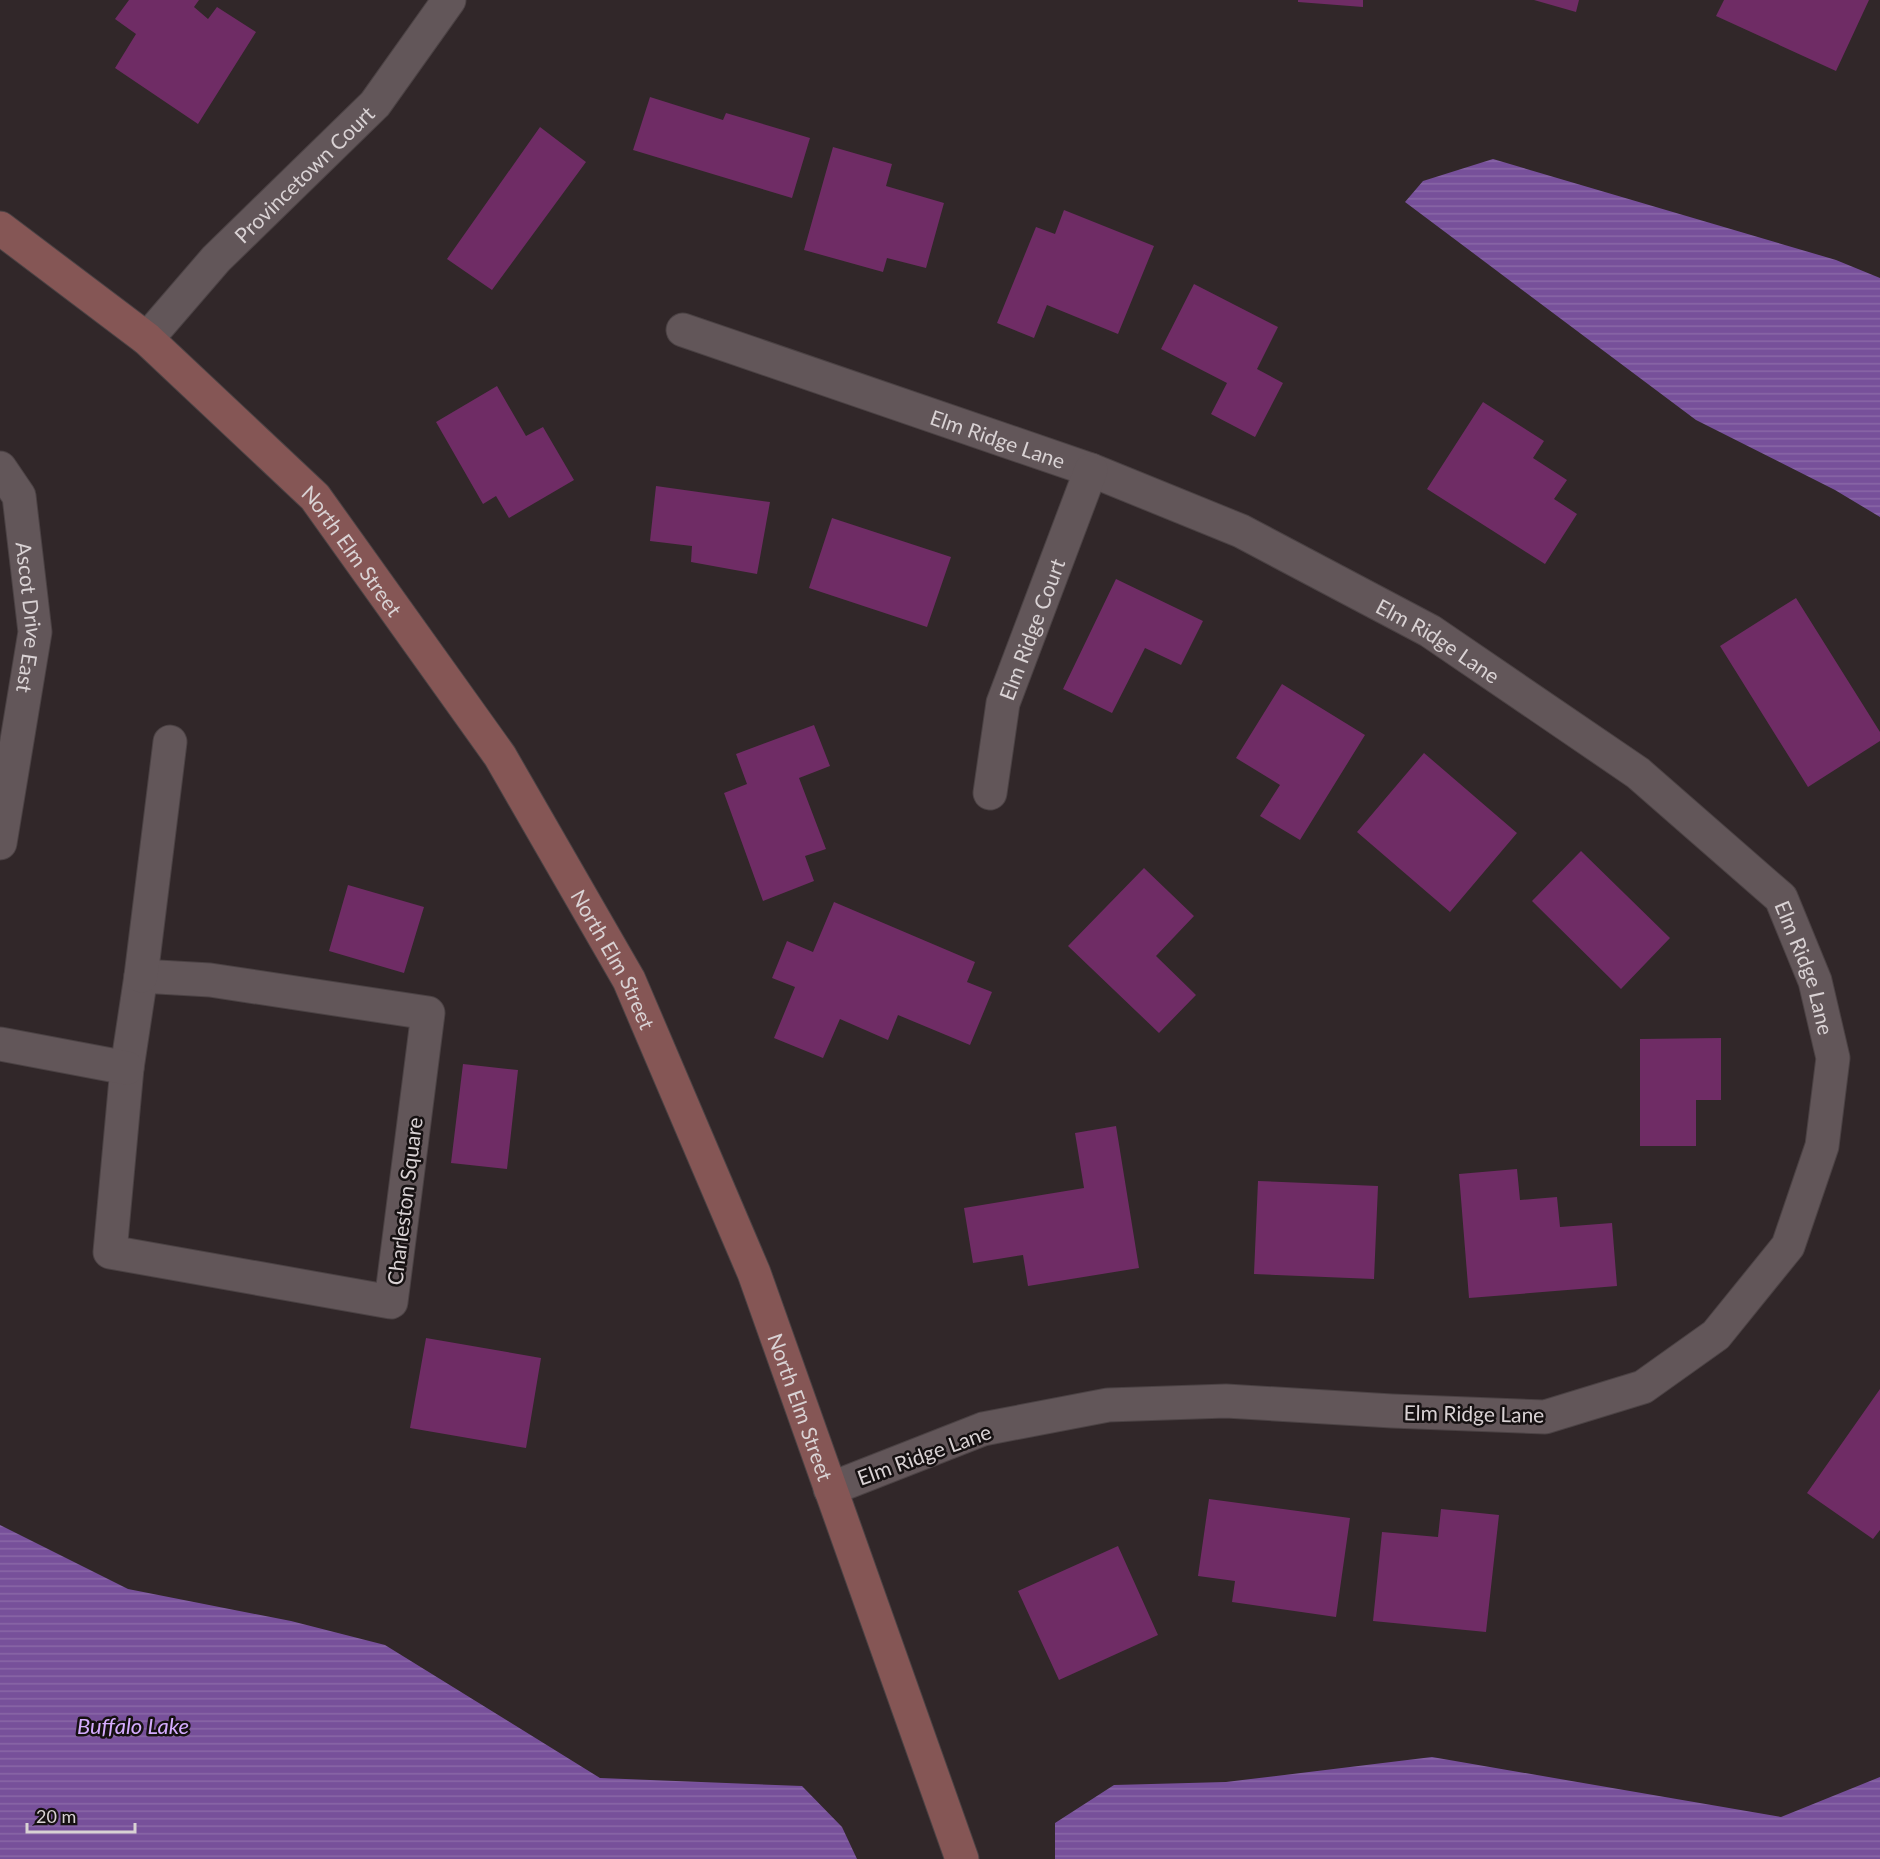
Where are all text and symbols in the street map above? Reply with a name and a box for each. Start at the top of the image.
street label: Provincetown Court [229,100,379,247]
street label: Elm Ridge Lane [927,403,1069,473]
street label: North Elm Street [297,479,408,621]
street label: Ascot Drive East [12,540,48,695]
street label: Elm Ridge Court [993,554,1069,703]
street label: Elm Ridge Lane [1372,593,1505,688]
street label: North Elm Street [567,884,661,1033]
street label: Elm Ridge Lane [1771,897,1840,1037]
street label: Charleston Square [381,1116,427,1286]
street label: North Elm Street [764,1329,839,1484]
street label: Elm Ridge Lane [1403,1399,1545,1427]
street label: Elm Ridge Lane [854,1418,994,1490]
water label: Buffalo Lake [77,1712,189,1739]
scale bar [27,1796,135,1834]
text: 20 m [36,1805,76,1827]

